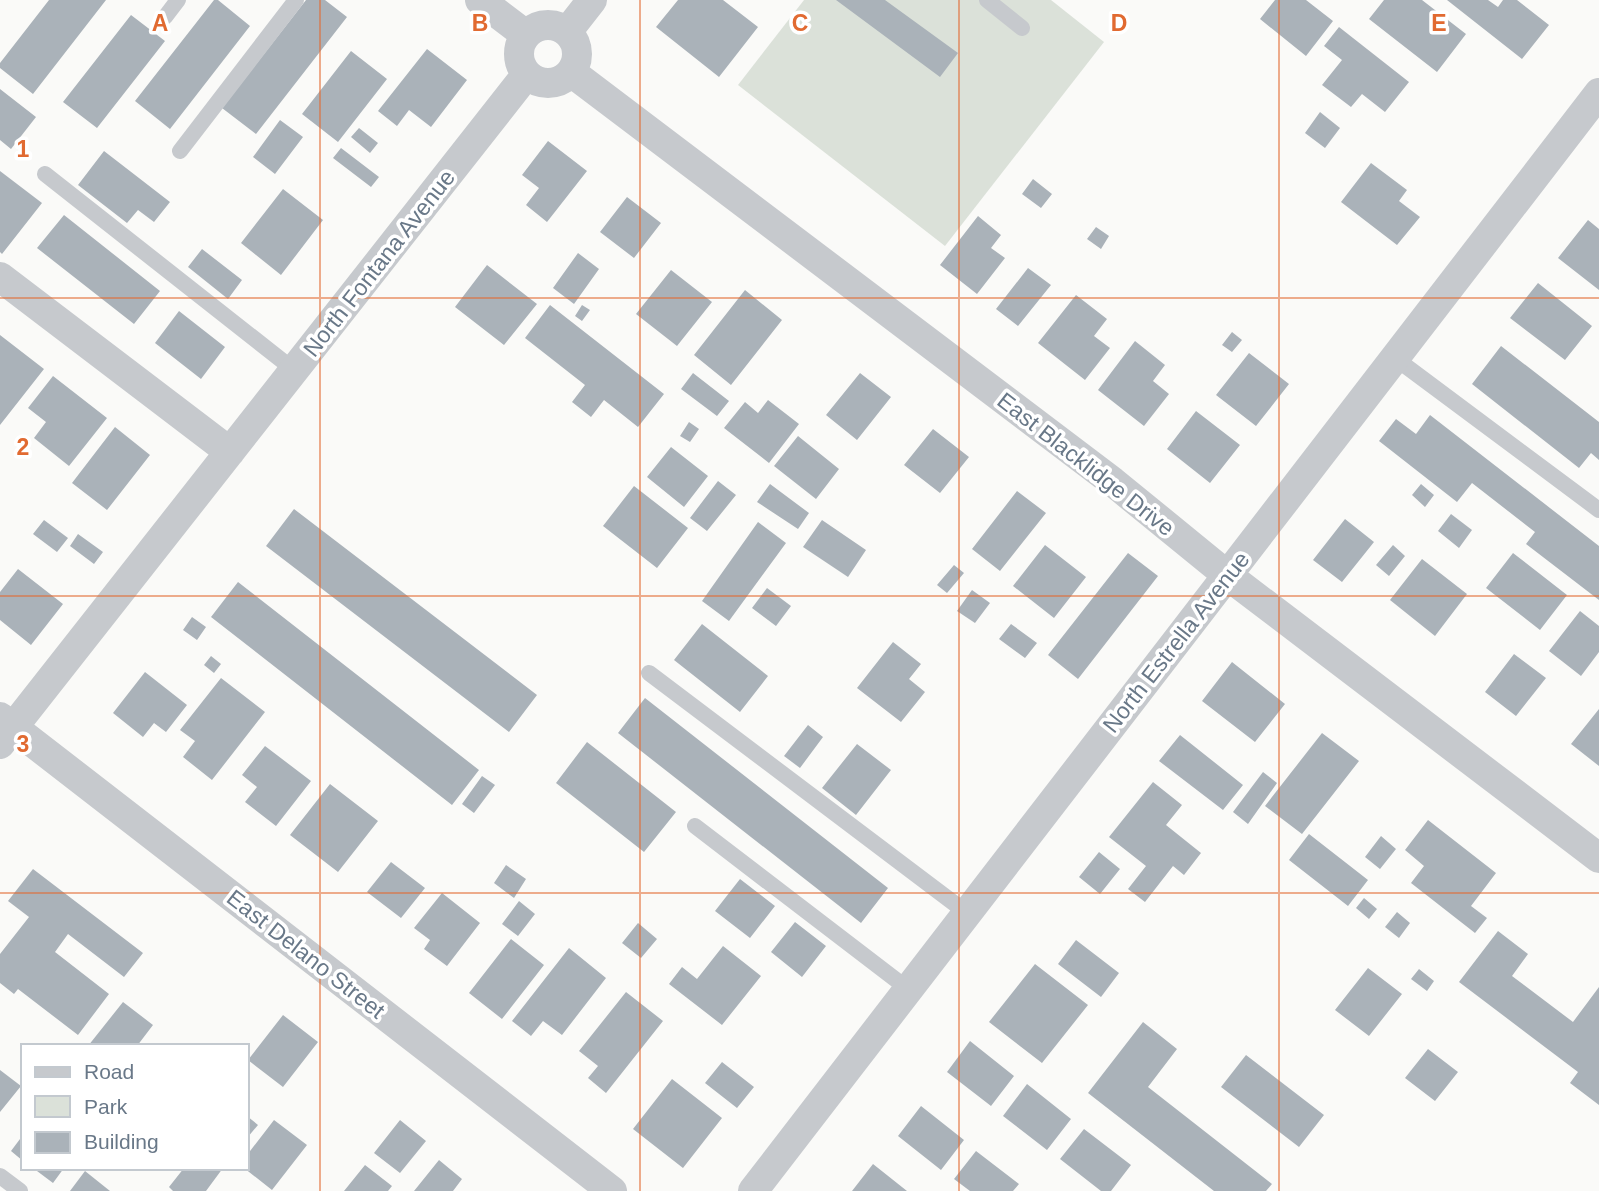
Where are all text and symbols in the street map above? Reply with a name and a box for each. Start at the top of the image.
text: A [152,10,168,36]
text: B [472,10,488,36]
text: C [792,10,808,36]
text: D [1111,10,1127,36]
text: E [1431,10,1447,36]
text: 1 [17,136,30,162]
street label: North Fontana Avenue [298,164,460,362]
street label: East Blacklidge Drive [992,387,1180,541]
text: 2 [17,434,29,460]
street label: North Estrella Avenue [1097,547,1255,737]
text: 3 [17,731,29,757]
street label: East Delano Street [222,884,391,1024]
legend [21,1044,248,1170]
text: Road [84,1060,134,1083]
text: Park [84,1095,128,1118]
text: Building [84,1130,159,1153]

